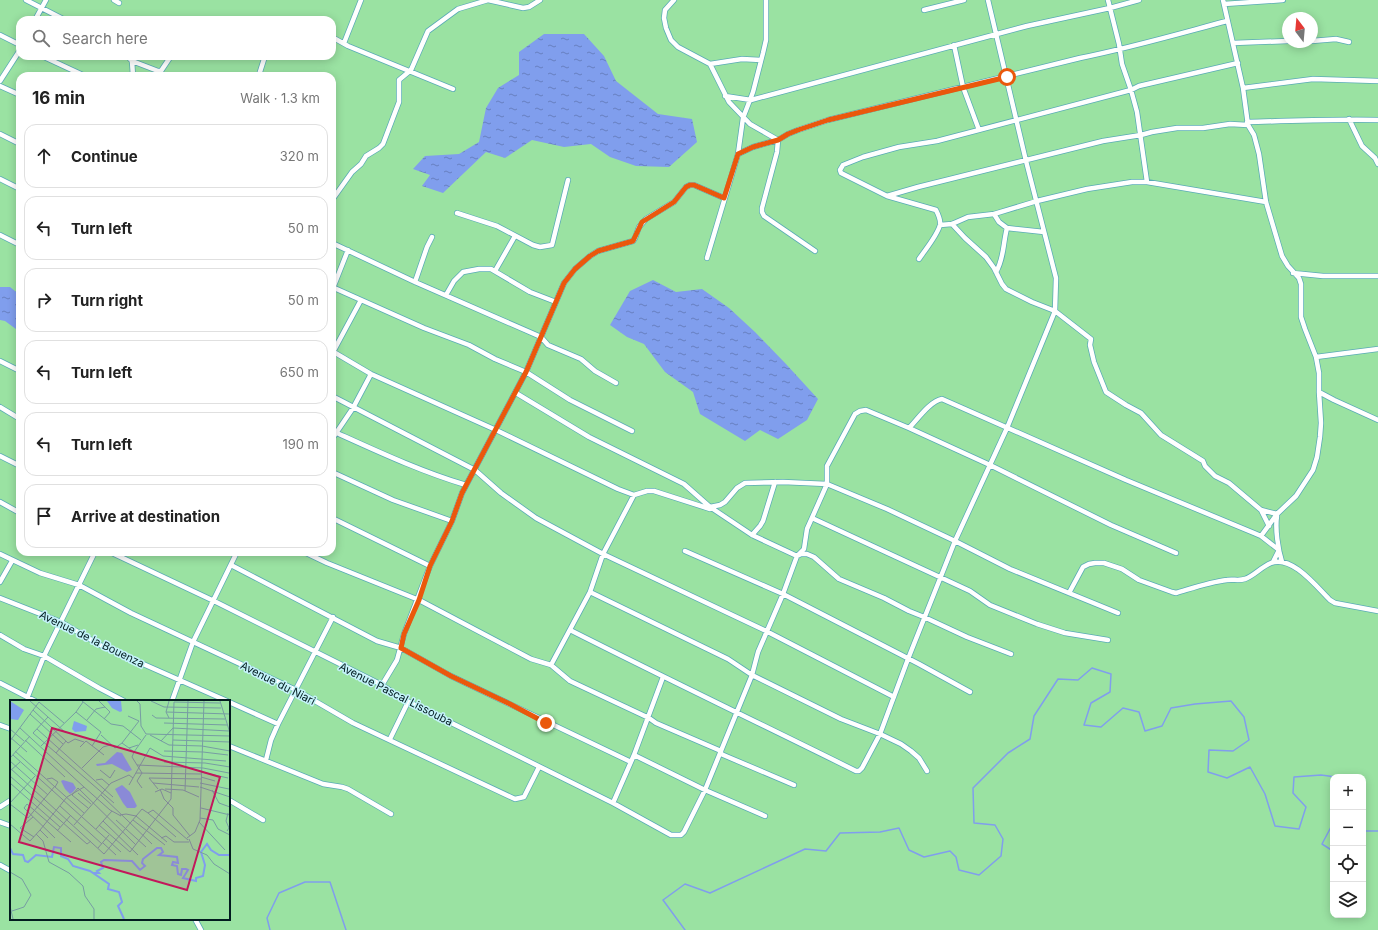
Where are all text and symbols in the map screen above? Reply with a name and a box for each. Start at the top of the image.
north arrow [1282,12,1318,48]
search box [16,16,336,60]
icon: search [30,27,52,49]
text: Search here [62,29,148,48]
route start [998,68,1016,86]
text: 16 min [32,88,85,108]
text: Walk · 1.3 km [240,90,320,106]
icon: ahead [33,145,55,167]
text: Continue [71,147,138,166]
text: 320 m [280,148,319,164]
icon: left [33,217,55,239]
text: Turn left [71,219,132,238]
text: 50 m [288,220,319,236]
icon: right [33,289,55,311]
text: Turn right [71,291,143,310]
text: 50 m [288,292,319,308]
icon: left [33,361,55,383]
text: Turn left [71,363,132,382]
text: 650 m [280,364,319,380]
icon: left [33,433,55,455]
text: Turn left [71,435,132,454]
text: 190 m [282,436,319,452]
icon: arrive [33,505,55,527]
text: Arrive at destination [71,507,220,526]
street label: Avenue de la Bouenza [37,607,147,671]
street label: Avenue du Niari [238,658,318,708]
street label: Avenue Pascal Lissouba [337,659,455,729]
inset map [10,700,230,920]
route end [537,714,555,732]
map controls [1330,774,1366,918]
button: + [1330,774,1366,810]
button: − [1330,810,1366,846]
button: locate [1330,846,1366,882]
button: layers [1330,882,1366,918]

